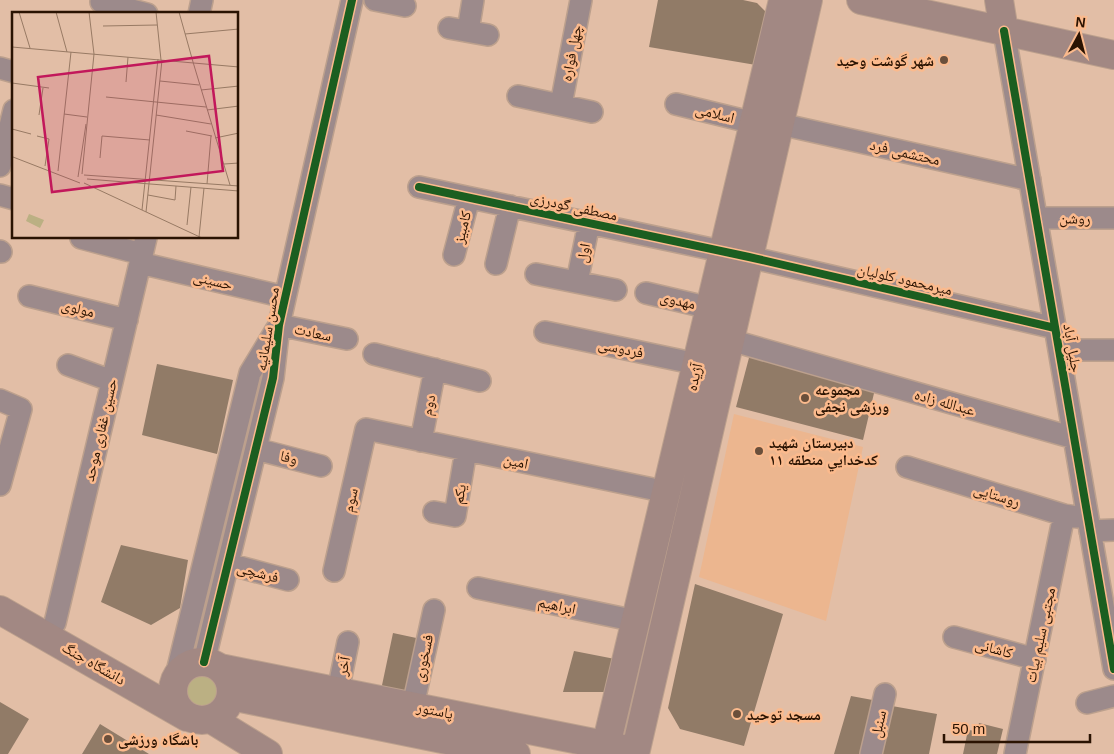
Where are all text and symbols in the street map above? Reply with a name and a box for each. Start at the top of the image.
north arrow [1054,10,1104,60]
inset map [12,12,239,239]
text: N [1075,14,1087,31]
street label: چهل فواره [557,23,587,83]
place label: شهر گوشت وحید [837,52,934,70]
marker: شهر گوشت وحید [938,54,950,66]
street label: اسلامی [693,100,736,128]
street label: محتشمی فرد [868,136,942,170]
street label: مصطفی گودرزی [529,188,619,226]
street label: کامبیز [450,209,475,246]
street label: روشن [1059,209,1091,229]
street label: اول [573,242,595,265]
street label: میرمحمود کلولیان [855,260,954,300]
street label: حسینی [191,267,235,295]
street label: محسن سلیمانیه [252,286,284,373]
street label: مهدوی [658,288,698,314]
street label: مولوی [59,296,96,322]
street label: سعادت [293,320,333,344]
street label: جلیل آباد [1058,322,1086,375]
street label: فردوسی [596,335,645,363]
street label: آژیده [683,360,707,393]
street label: حسین غفاری موحد [80,377,122,483]
place label: مجموعه ورزشی نجفی [815,381,889,416]
street label: عبدالله زاده [913,385,978,420]
marker: مجموعه ورزشی نجفی [799,392,811,404]
street label: دوم [418,393,440,417]
place label: دبيرستان شهيد كدخدايي منطقه ١١ [769,434,878,471]
marker: دبيرستان شهيد كدخدايي منطقه ١١ [753,445,765,457]
street label: وفا [278,447,299,468]
street label: امین [502,450,530,474]
street label: روستایی [971,480,1022,512]
street label: یکم [449,482,471,506]
street label: سوم [339,486,363,514]
street label: فرشچی [235,558,281,588]
street label: مجتبی سلیم بیات [1022,586,1060,685]
street label: ابراهیم [536,593,577,619]
street label: فسخوری [410,633,438,684]
street label: کاشانی [973,635,1015,663]
street label: دانشگاه جنگ [59,638,129,688]
street label: آخر [333,654,354,678]
street label: پاستور [414,698,455,723]
place label: مسجد توحید [747,706,821,723]
marker: مسجد توحید [731,708,743,720]
street label: سنبل [867,709,891,740]
scale bar [944,712,1090,744]
text: 50 m [952,720,985,737]
place label: باشگاه ورزشی [118,731,198,749]
marker: باشگاه ورزشی [102,733,114,745]

